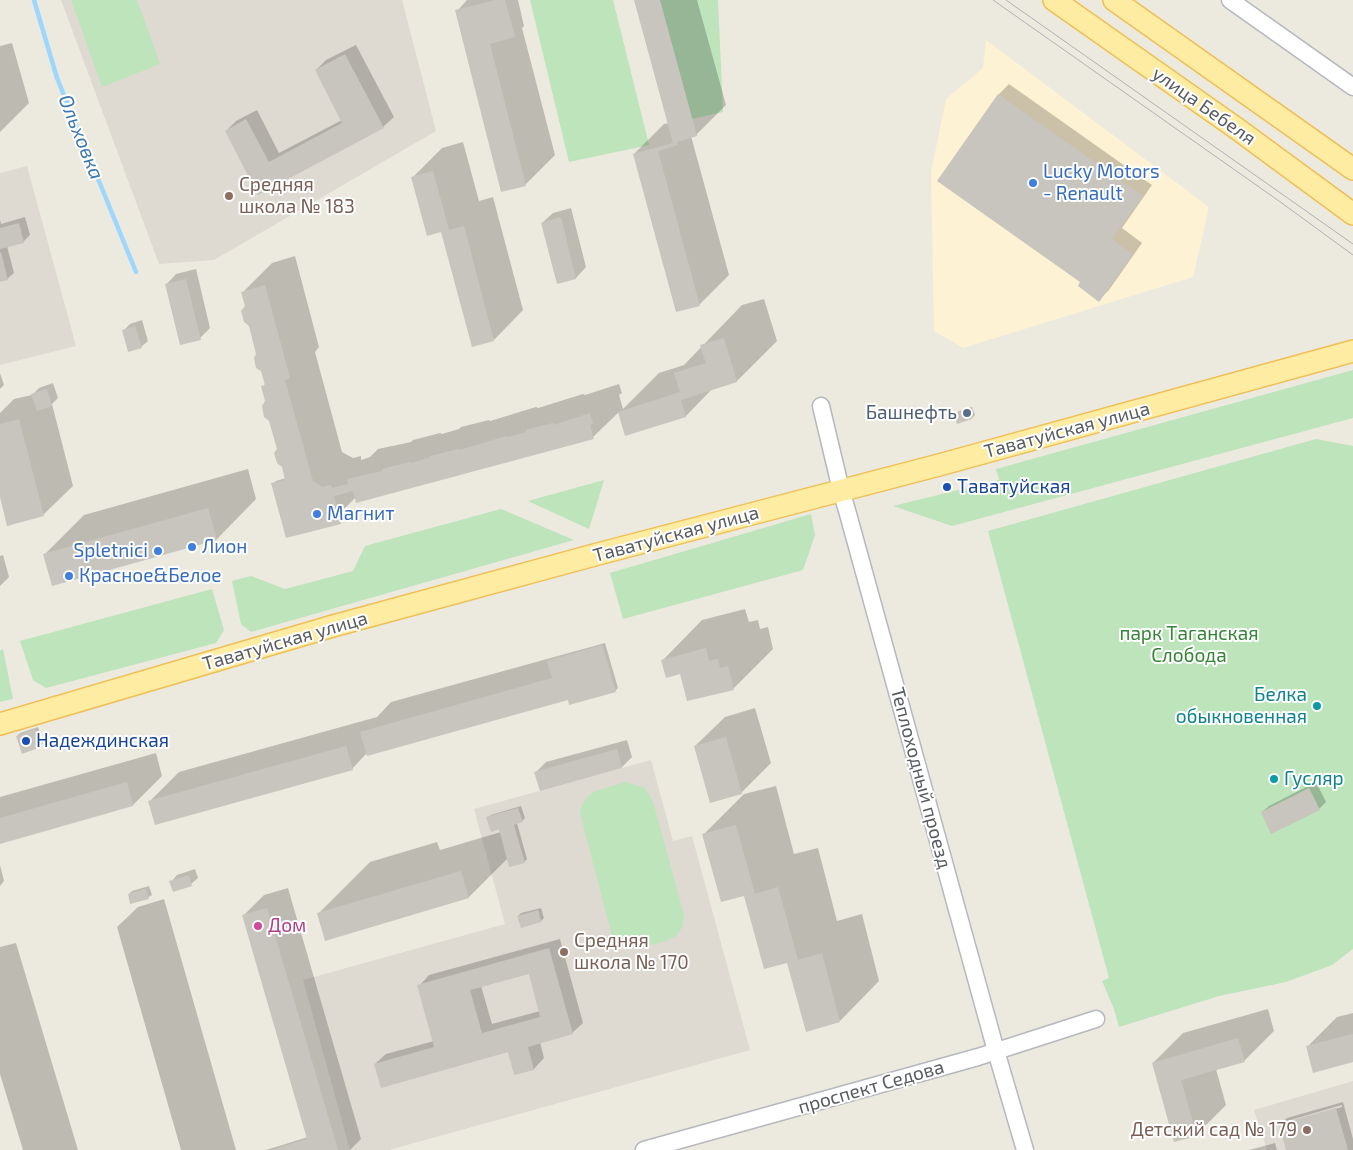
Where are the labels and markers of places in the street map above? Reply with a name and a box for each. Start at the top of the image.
place label: Lucky Motors - Renault [1043,161,1160,205]
place label: Средняя школа № 183 [239,174,355,218]
marker: Lucky Motors - Renault [1027,177,1039,189]
marker: Средняя школа № 183 [223,190,235,202]
place label: Башнефть [866,402,957,424]
marker: Башнефть [961,407,973,419]
place label: Таватуйская [957,476,1070,498]
marker: Таватуйская [941,481,953,493]
place label: Магнит [327,503,394,525]
marker: Магнит [311,508,323,520]
place label: Лион [202,536,247,558]
place label: Spletnici [73,540,148,562]
marker: Лион [186,541,198,553]
marker: Spletnici [152,545,164,557]
place label: Красное&Белое [79,565,222,587]
marker: Красное&Белое [63,570,75,582]
place label: Белка обыкновенная [1176,684,1307,728]
marker: Белка обыкновенная [1311,700,1323,712]
place label: Надеждинская [36,730,169,752]
marker: Надеждинская [20,735,32,747]
place label: Гусляр [1284,768,1344,790]
marker: Гусляр [1268,773,1280,785]
place label: Дом [268,915,306,937]
marker: Дом [252,920,264,932]
place label: Средняя школа № 170 [574,930,689,974]
marker: Средняя школа № 170 [558,946,570,958]
place label: Детский сад № 179 [1131,1119,1297,1141]
marker: Детский сад № 179 [1301,1124,1313,1136]

